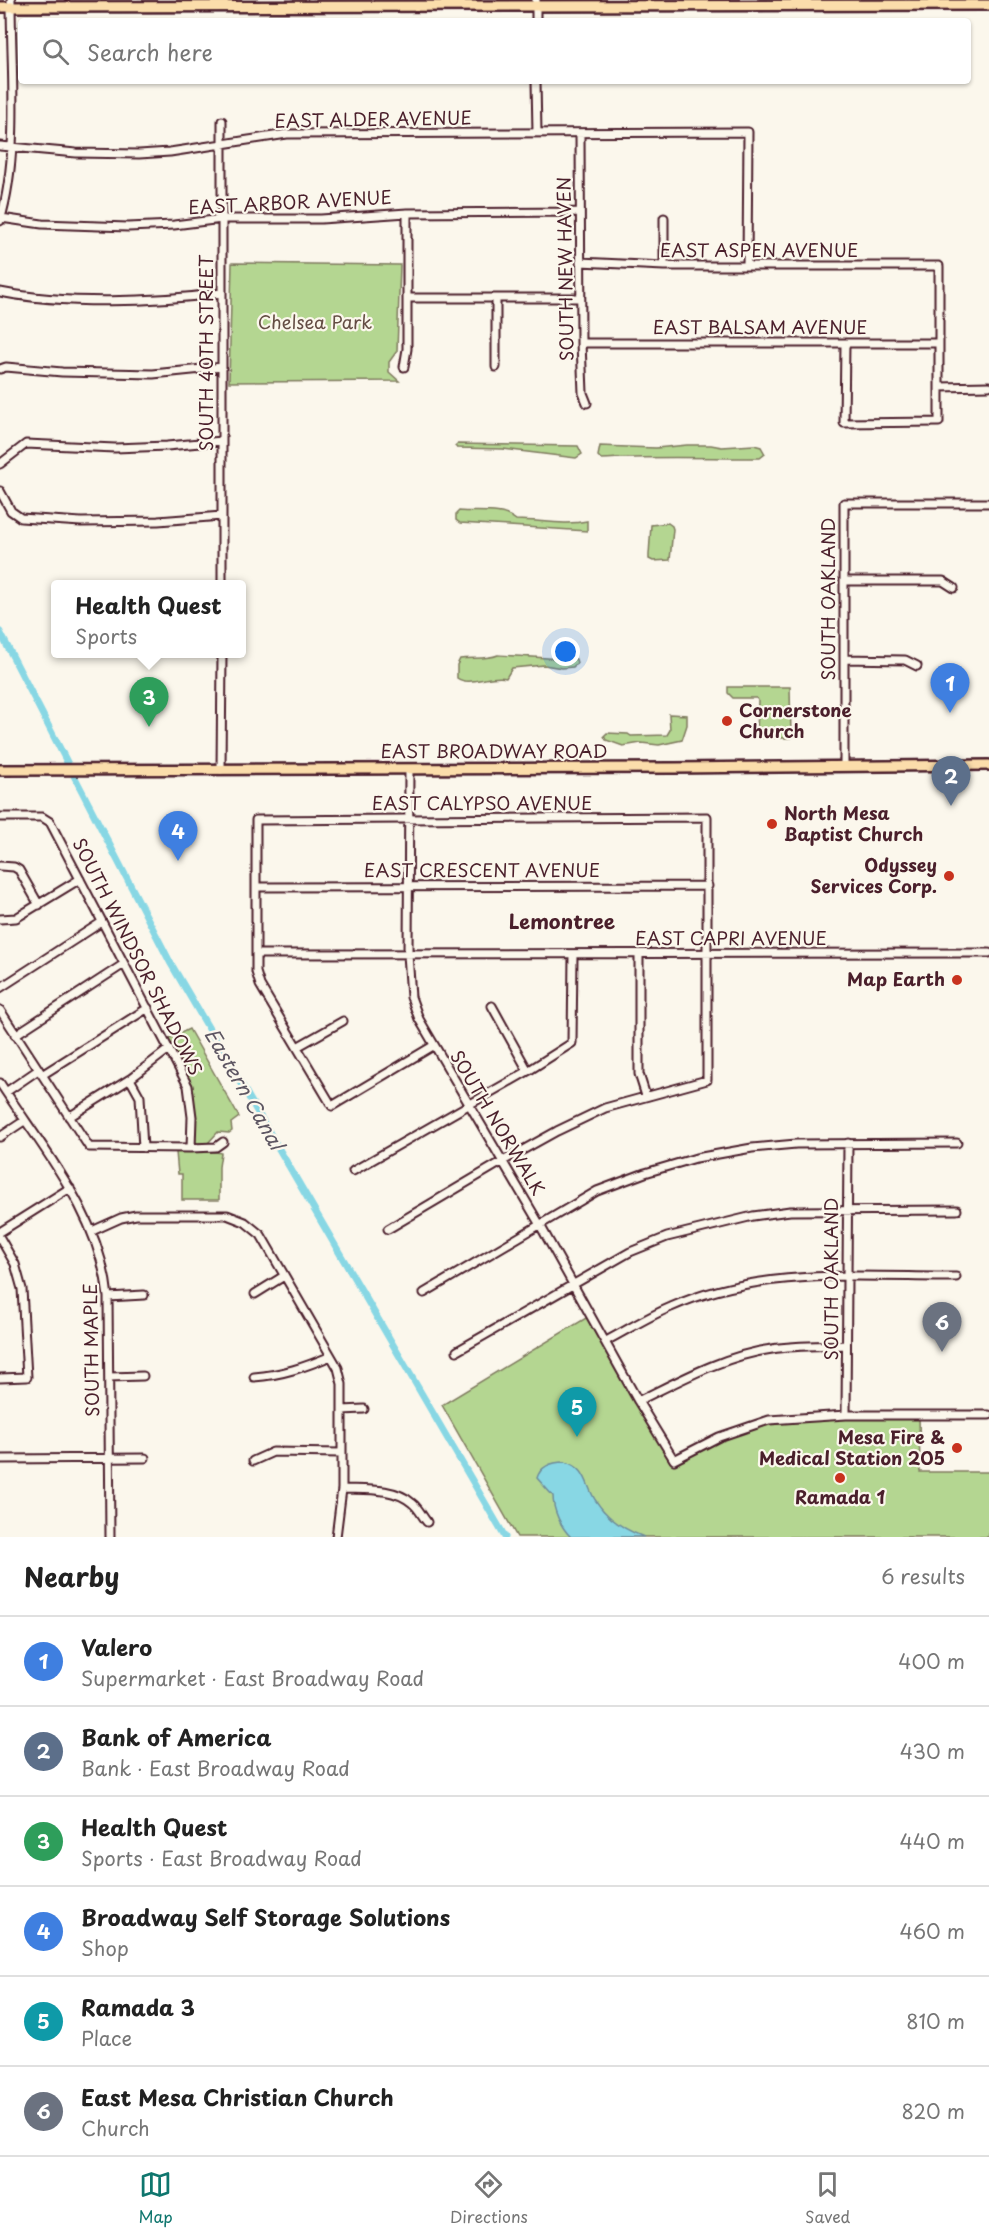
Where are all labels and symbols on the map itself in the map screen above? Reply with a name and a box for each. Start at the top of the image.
street label: EAST ALDER AVENUE [274,103,472,134]
street label: SOUTH NEW HAVEN [549,177,580,361]
street label: EAST ARBOR AVENUE [187,183,392,220]
street label: EAST ASPEN AVENUE [660,236,858,263]
street label: SOUTH 40TH STREET [192,254,219,451]
park label: Chelsea Park [258,308,372,335]
street label: EAST BALSAM AVENUE [653,313,867,340]
street label: SOUTH OAKLAND [814,517,841,681]
your location [551,637,580,666]
pin: 1 [930,664,970,713]
pin: 3 [130,678,168,727]
place label: Cornerstone Church [739,696,852,744]
marker: Cornerstone Church [720,714,734,728]
street label: EAST BROADWAY ROAD [380,737,608,764]
pin: 2 [932,756,970,806]
street label: EAST CALYPSO AVENUE [372,789,592,816]
place label: North Mesa Baptist Church [784,799,923,847]
pin: 4 [158,812,198,861]
marker: North Mesa Baptist Church [765,817,779,831]
street label: SOUTH WINDSOR SHADOWS [67,833,210,1080]
place label: Odyssey Services Corp. [810,851,937,899]
street label: EAST CRESCENT AVENUE [364,856,600,883]
marker: Odyssey Services Corp. [942,869,956,883]
district label: Lemontree [509,906,615,936]
street label: EAST CAPRI AVENUE [635,924,827,951]
place label: Map Earth [847,965,945,992]
marker: Map Earth [950,973,964,987]
water label: Eastern Canal [198,1022,294,1158]
street label: SOUTH NORWALK [444,1045,552,1200]
street label: SOUTH OAKLAND [817,1197,844,1361]
street label: SOUTH MAPLE [76,1283,105,1417]
pin: 6 [922,1302,962,1352]
pin: 5 [558,1388,596,1437]
place label: Mesa Fire & Medical Station 205 [759,1423,945,1471]
marker: Mesa Fire & Medical Station 205 [950,1441,964,1455]
marker: Ramada 1 [833,1471,847,1485]
place label: Ramada 1 [795,1483,885,1510]

